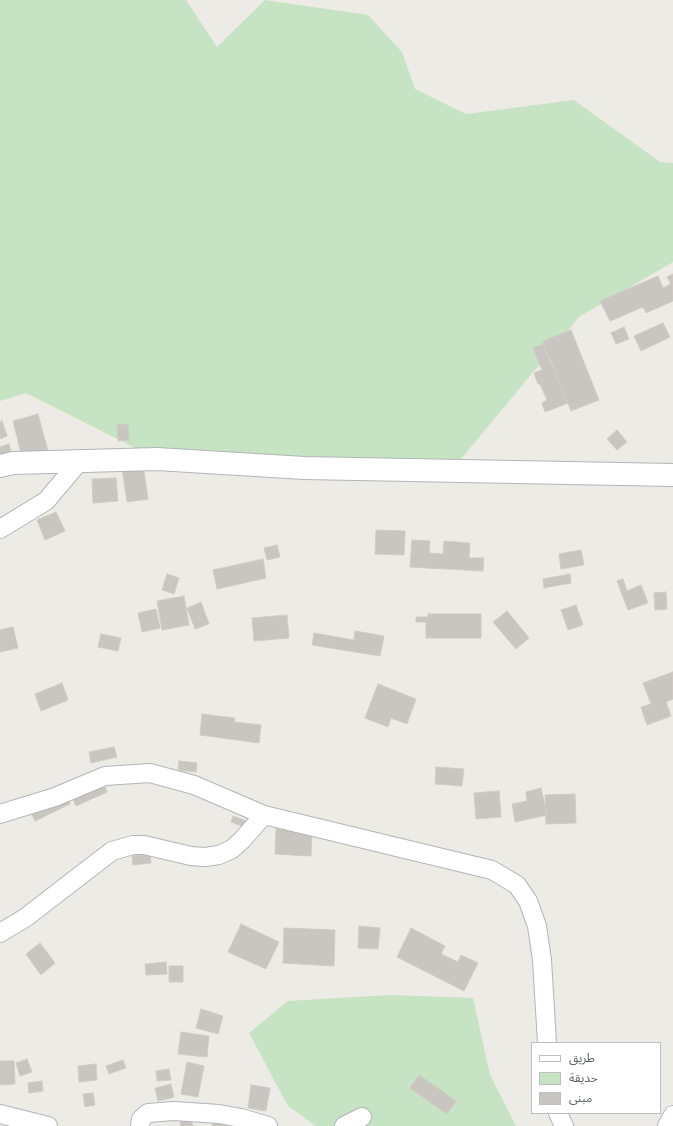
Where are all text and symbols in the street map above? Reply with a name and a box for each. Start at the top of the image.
legend [531,1042,661,1114]
text: طريق [569,1051,595,1065]
text: حديقة [569,1071,598,1085]
text: مبنى [569,1091,592,1105]

